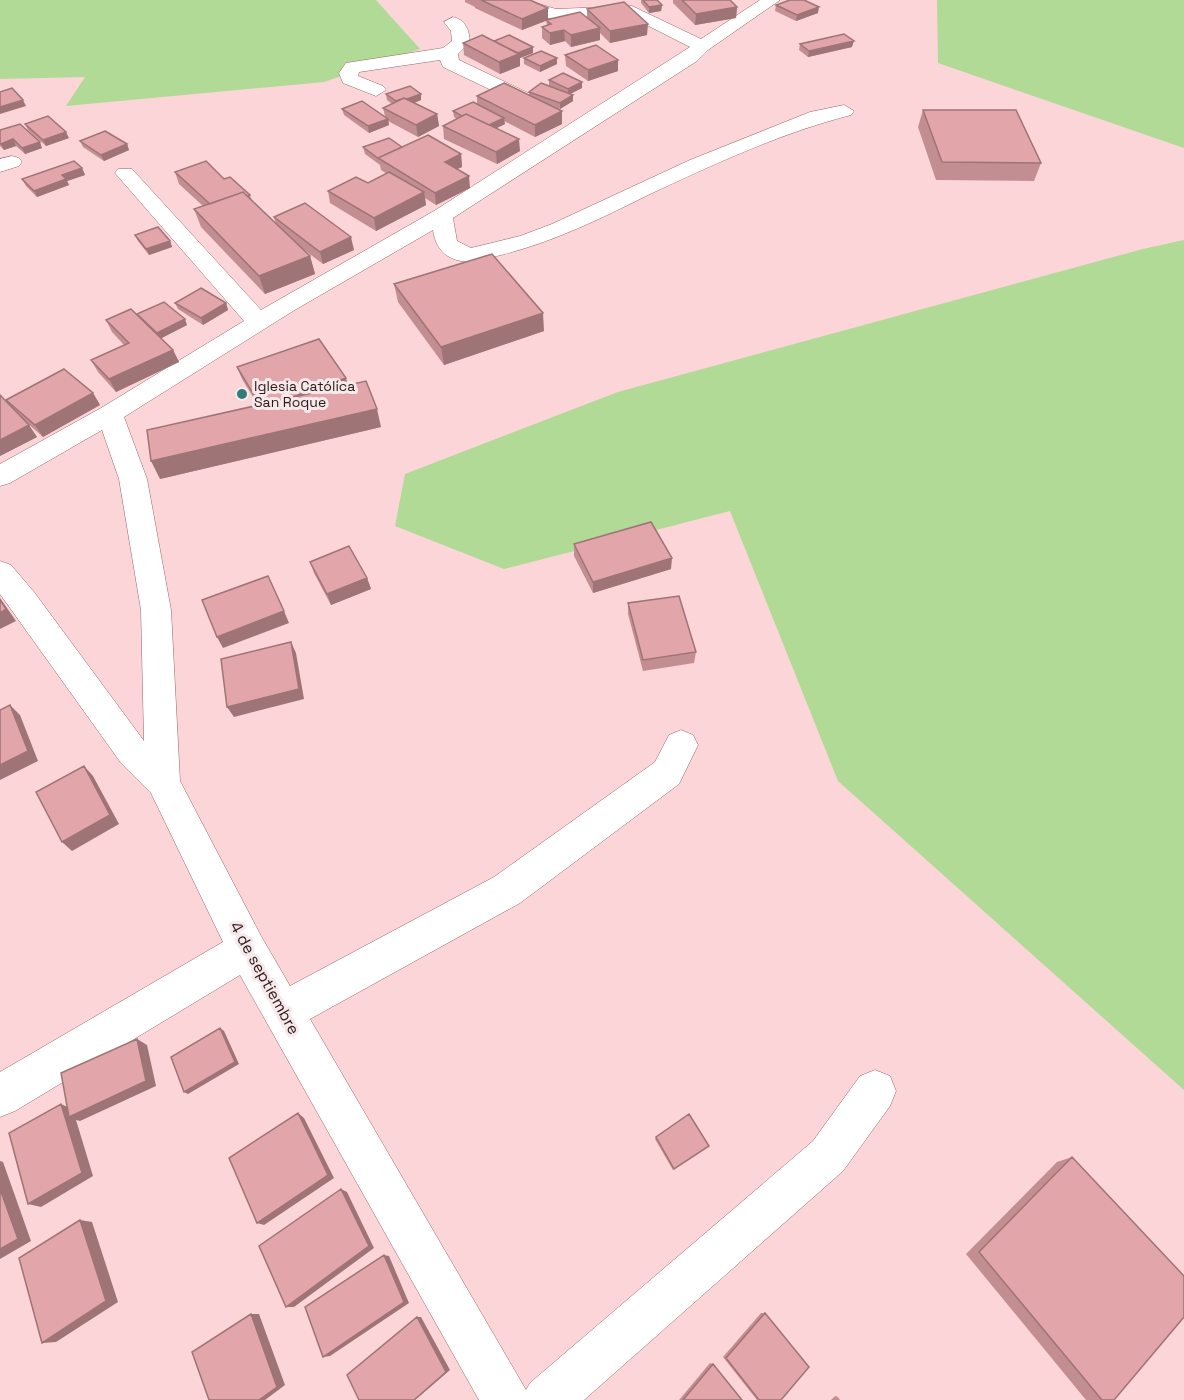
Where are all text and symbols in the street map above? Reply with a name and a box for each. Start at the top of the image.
place label: Iglesia Católica San Roque [254,377,355,411]
marker: Iglesia Católica San Roque [235,387,249,401]
street label: 4 de septiembre [225,918,305,1038]

